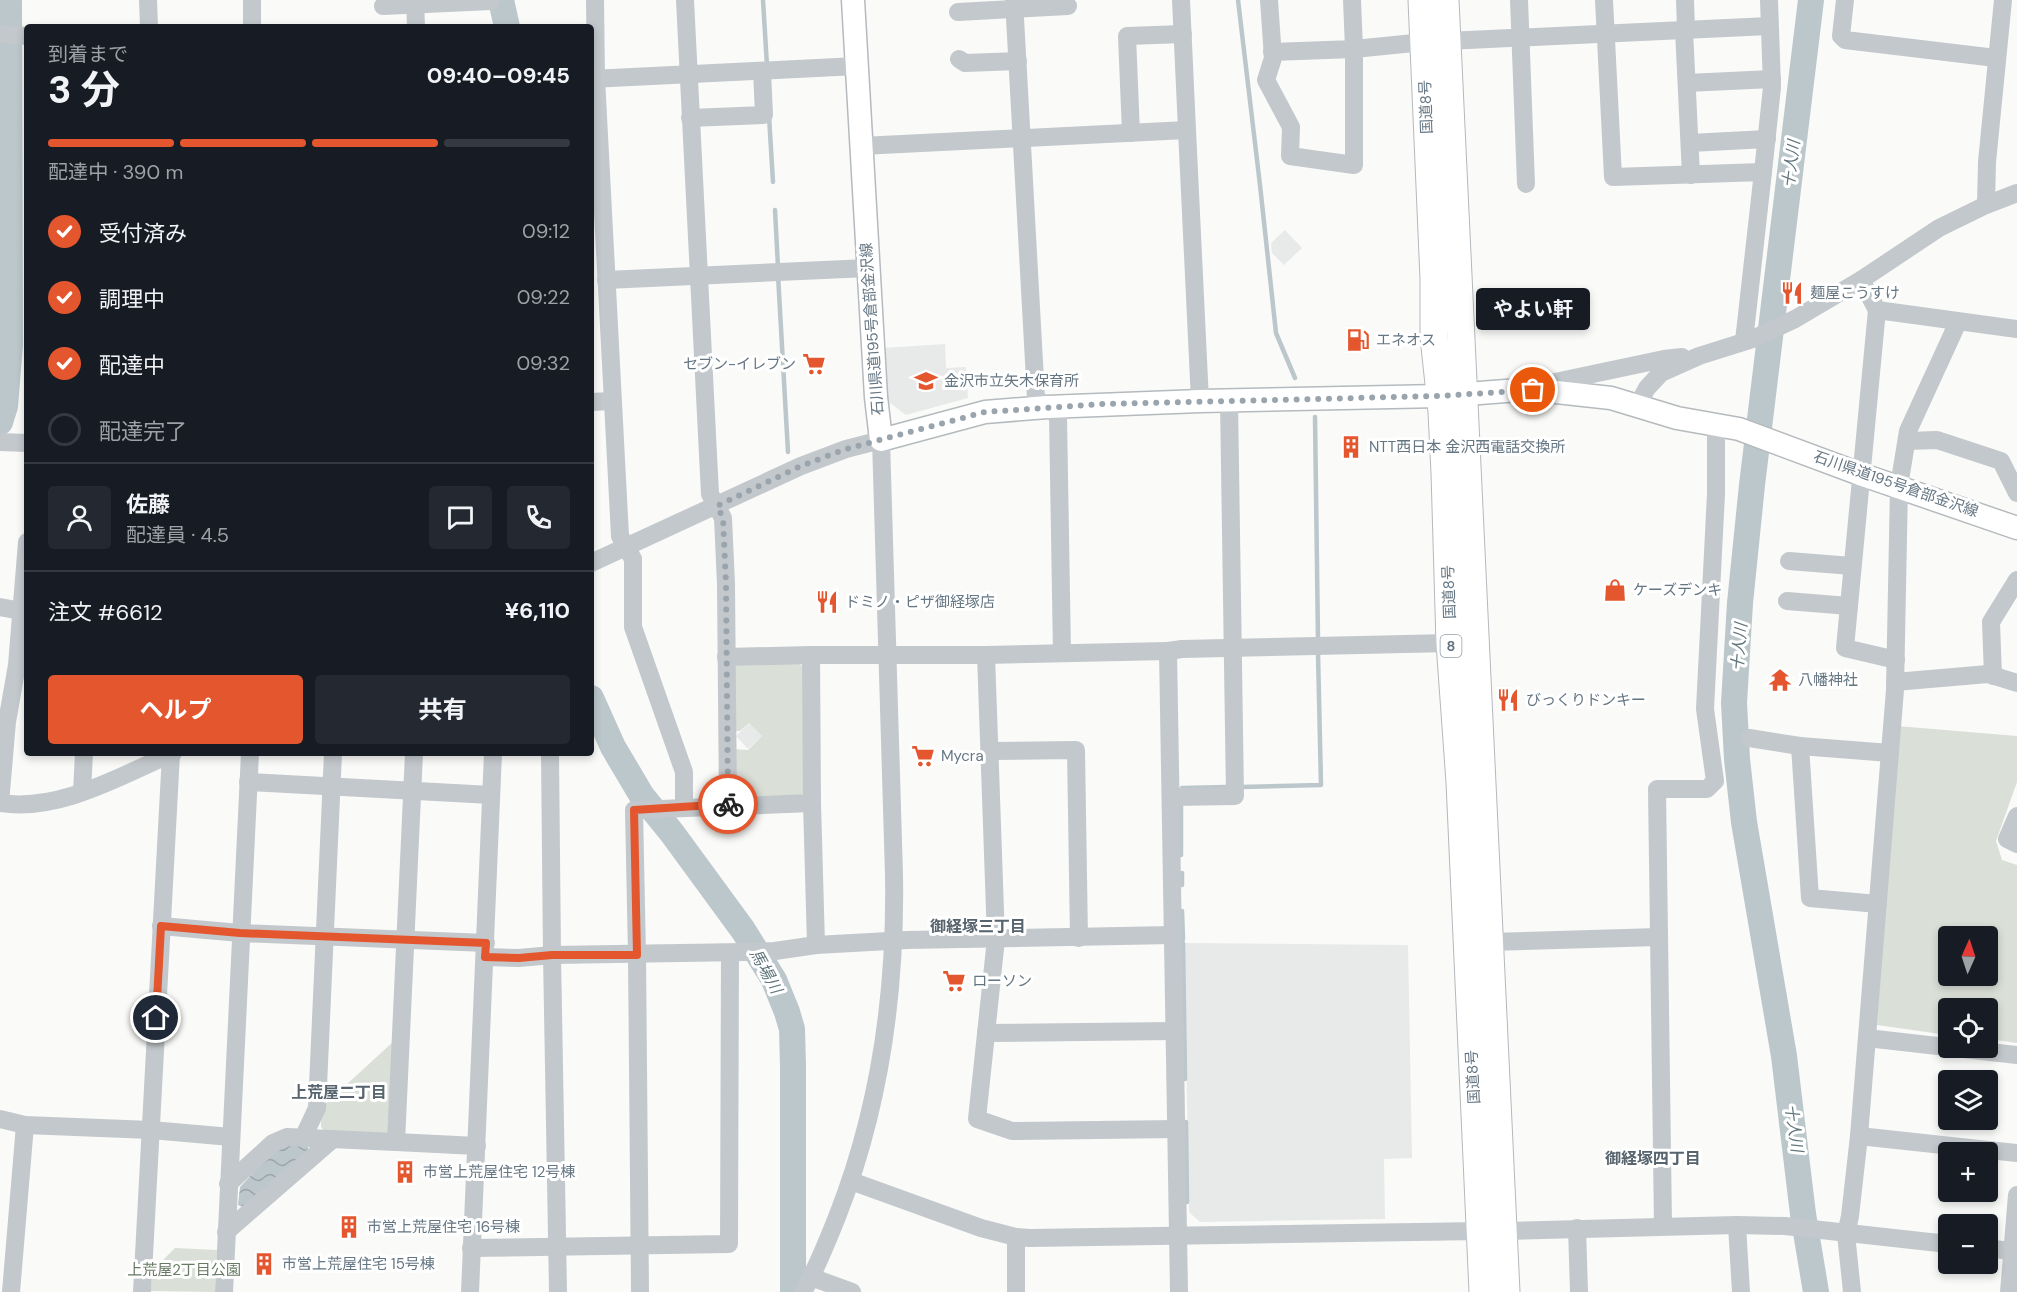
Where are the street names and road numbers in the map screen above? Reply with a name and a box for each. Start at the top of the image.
street label: 国道8号 [1415,80,1437,134]
street label: 石川県道195号倉部金沢線 [856,242,888,416]
street label: 石川県道195号倉部金沢線 [1811,446,1981,522]
street label: 国道8号 [1438,565,1460,619]
road number: 8 [1440,635,1462,657]
street label: 国道8号 [1462,1049,1484,1105]

